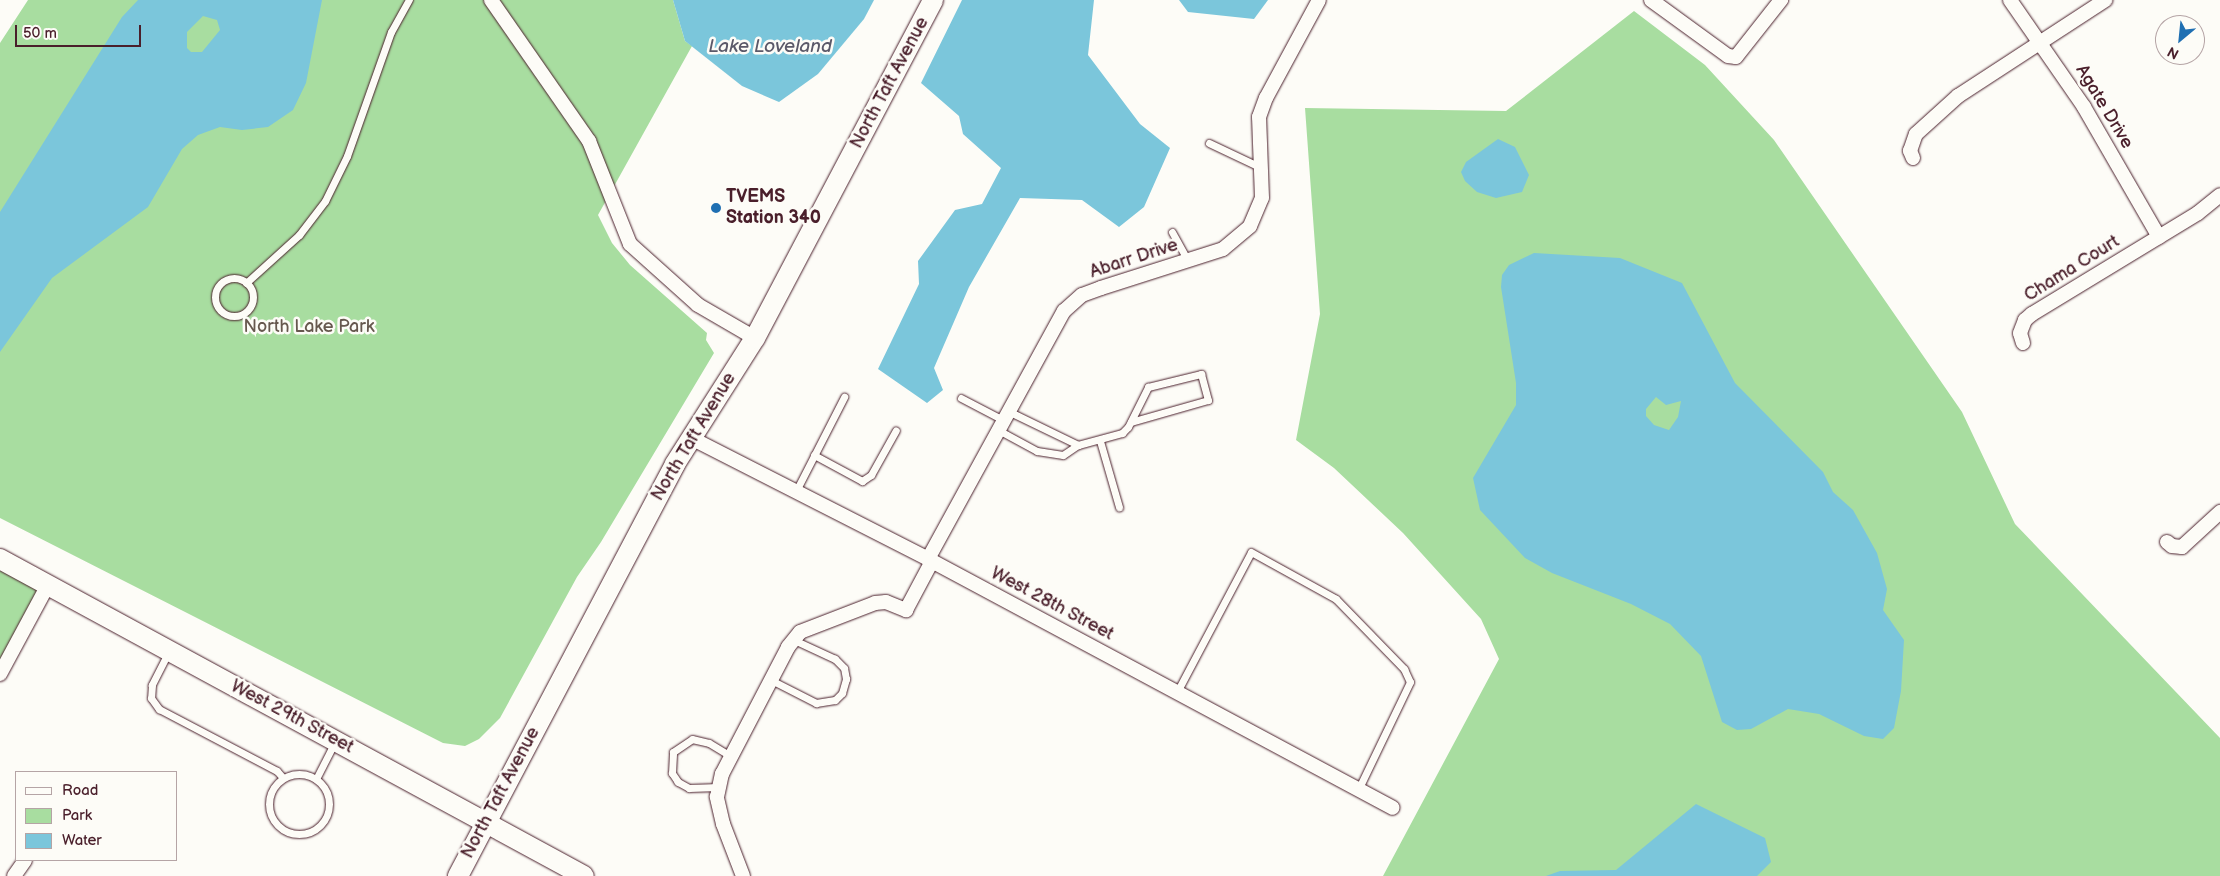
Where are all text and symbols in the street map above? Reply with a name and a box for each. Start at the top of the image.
street label: North Taft Avenue [846,13,934,153]
scale bar [18,15,144,47]
north arrow [2155,15,2205,65]
text: 50 m [23,24,57,43]
water label: Lake Loveland [708,36,832,58]
text: N [2165,43,2182,63]
street label: Agate Drive [2071,61,2137,153]
place label: TVEMS Station 340 [726,187,821,230]
marker: TVEMS Station 340 [710,202,722,214]
street label: Chama Court [2020,231,2124,307]
street label: Abarr Drive [1087,235,1181,283]
park label: North Lake Park [244,316,374,338]
street label: North Taft Avenue [647,369,741,505]
street label: West 28th Street [987,562,1117,646]
street label: West 29th Street [227,676,357,758]
street label: North Taft Avenue [457,723,545,863]
legend [15,771,178,861]
text: Road [62,781,98,800]
text: Park [62,806,92,825]
text: Water [62,831,102,850]

